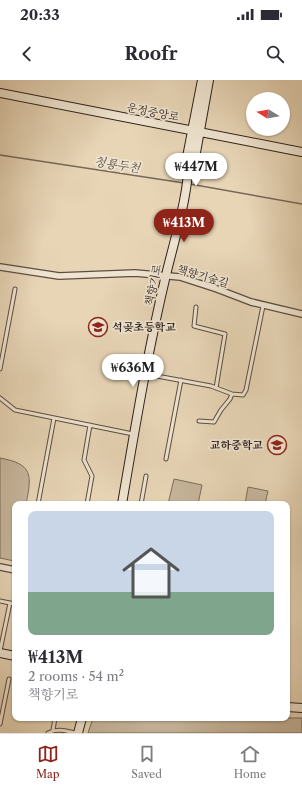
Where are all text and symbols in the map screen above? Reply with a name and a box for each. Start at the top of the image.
text: 20:33 [20,5,60,24]
icon: back [16,43,38,65]
text: Roofr [125,43,177,65]
icon: search [264,43,286,65]
north arrow [246,92,290,136]
map controls [246,92,290,136]
street label: 운정중앙로 [126,100,181,124]
water label: 청룡두천 [93,153,143,176]
pin: ₩447M [168,153,224,187]
text: ₩447M [174,158,218,174]
pin: ₩413M [156,209,212,243]
text: ₩413M [163,214,205,230]
street label: 책향기로 [142,262,164,307]
street label: 책향기숲길 [176,262,230,290]
school or university icon: 석곶초등학교 [87,316,109,338]
place label: 석곶초등학교 [112,320,176,334]
pin: ₩636M [105,354,161,388]
text: ₩636M [111,359,155,375]
school or university icon: 교하중학교 [266,434,288,456]
place label: 교하중학교 [210,438,263,452]
icon: home [115,537,187,609]
text: ₩413M [28,647,83,667]
text: 2 rooms · 54 m² [28,668,124,684]
text: 책향기로 [28,686,78,702]
tab: Map [36,743,60,781]
tab: Saved [131,743,162,781]
tab: Home [234,743,266,781]

